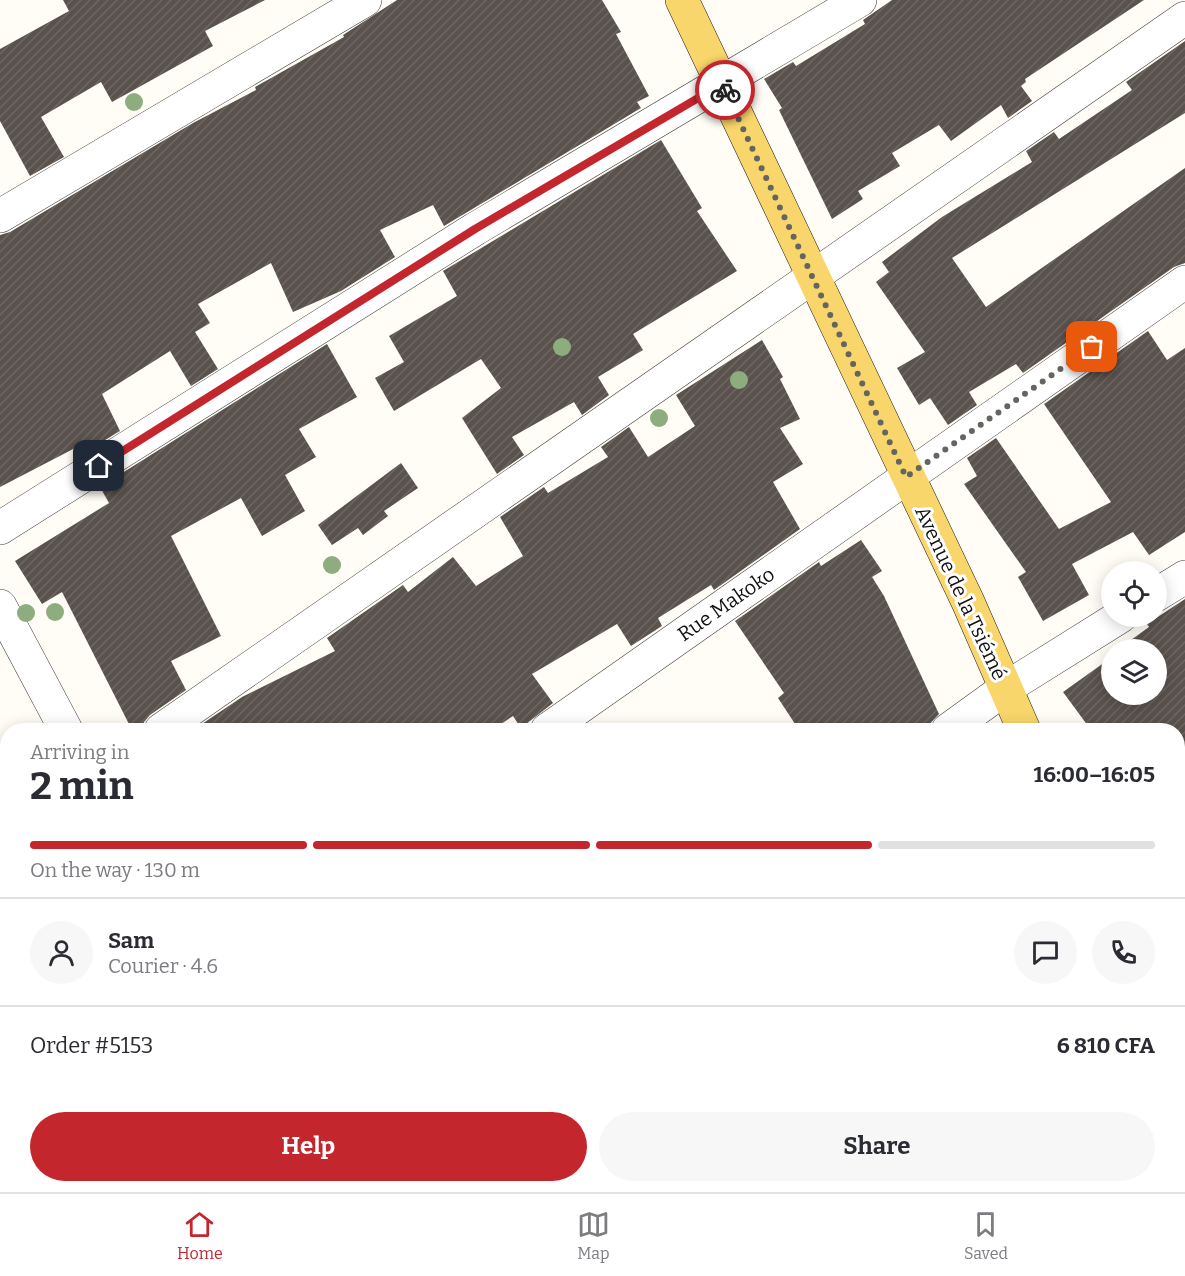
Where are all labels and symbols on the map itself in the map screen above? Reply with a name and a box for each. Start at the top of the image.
courier [695,60,755,120]
pin [1066,321,1117,372]
pin [73,440,124,491]
street label: Avenue de la Tsiémé [910,502,1012,684]
street label: Rue Makoko [673,562,779,646]

